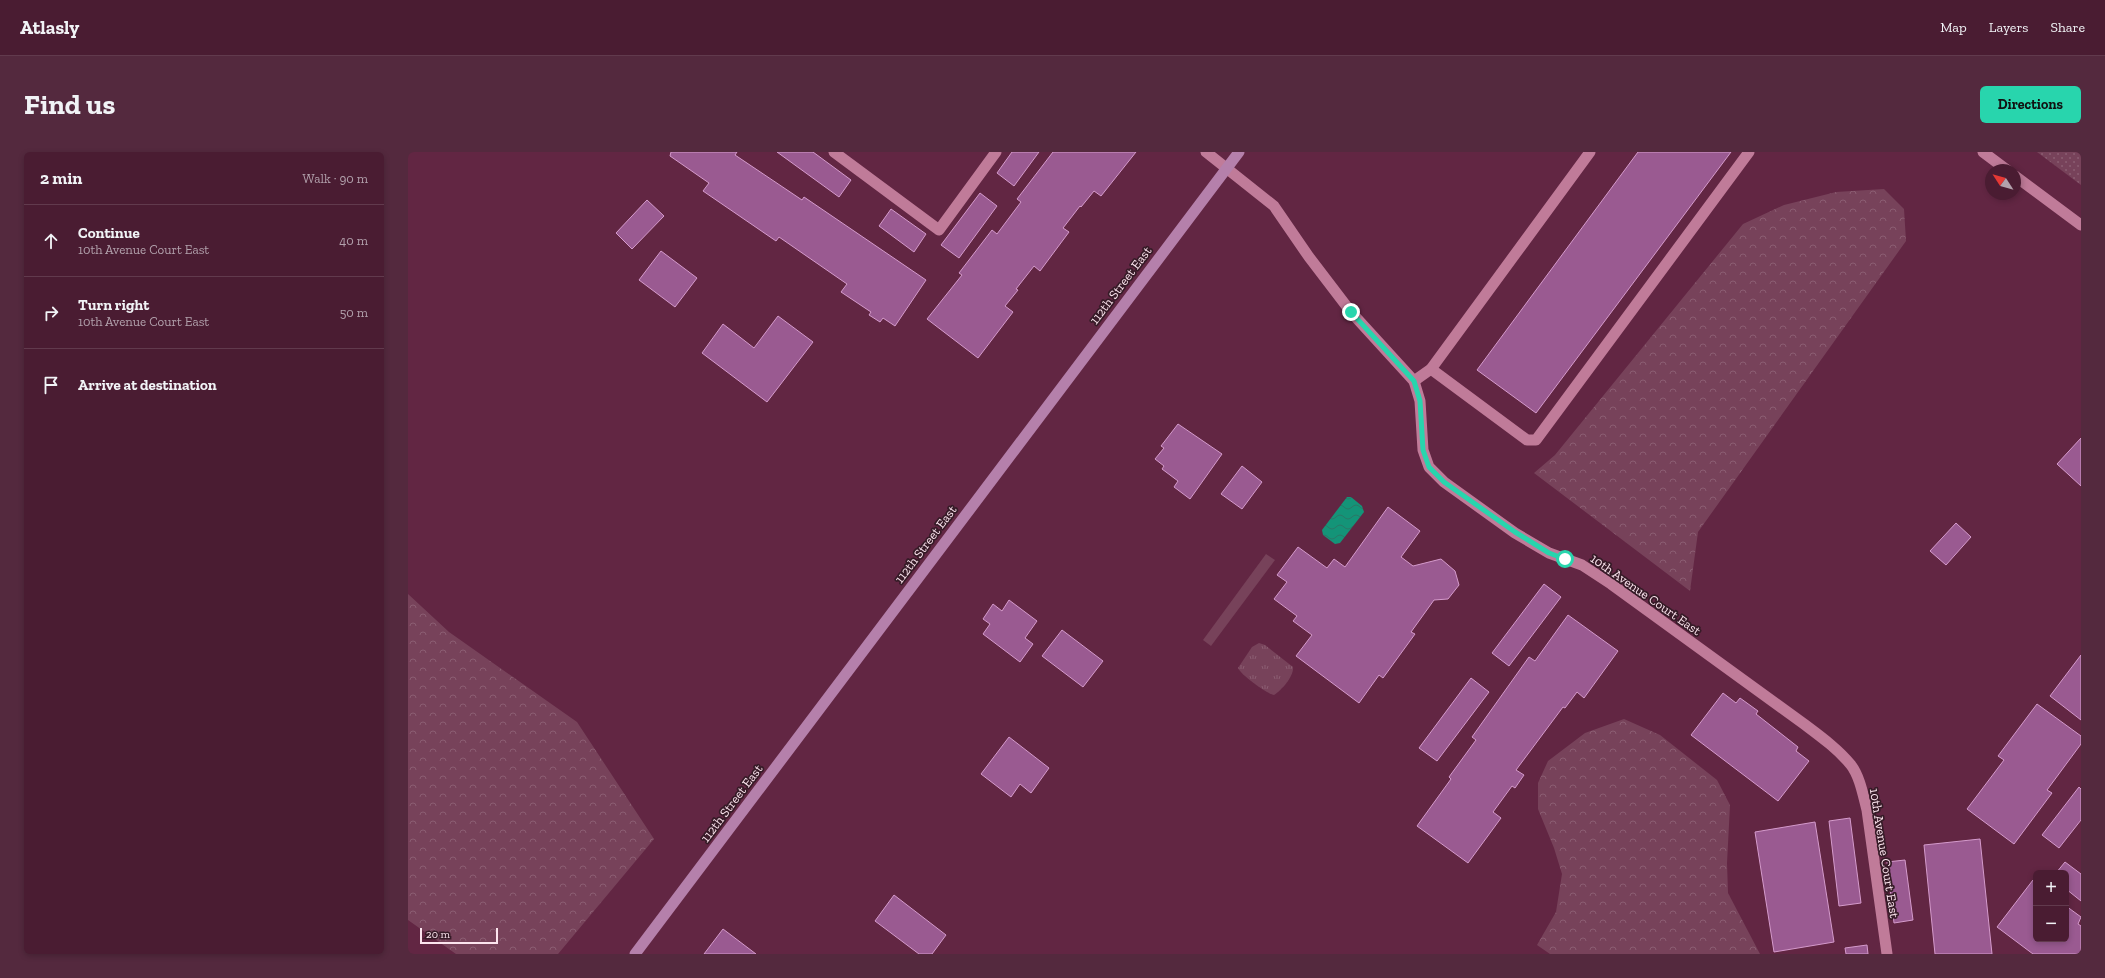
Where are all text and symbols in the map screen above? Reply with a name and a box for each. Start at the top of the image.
text: Atlasly [20,16,79,39]
text: Map [1940,19,1967,36]
text: Layers [1989,19,2028,36]
text: Share [2050,19,2085,36]
button: Directions [1980,86,2081,123]
text: Find us [24,88,115,121]
north arrow [1985,164,2021,200]
text: 2 min [40,168,82,188]
text: Walk · 90 m [303,171,368,186]
text: Continue [78,224,140,242]
icon: ahead [40,230,62,252]
text: 40 m [339,233,368,248]
text: 10th Avenue Court East [78,242,209,257]
street label: 112th Street East [1086,243,1155,327]
text: Turn right [78,296,149,314]
icon: right [40,302,62,324]
route end [1342,303,1360,321]
text: 50 m [340,305,368,320]
text: 10th Avenue Court East [78,314,209,329]
icon: arrive [40,374,62,396]
text: Arrive at destination [78,376,217,394]
street label: 112th Street East [891,502,960,586]
route start [1556,550,1574,568]
street label: 10th Avenue Court East [1588,551,1704,638]
street label: 112th Street East [697,761,766,845]
street label: 10th Avenue Court East [1867,787,1902,919]
map controls [2033,870,2069,942]
button: + [2033,870,2069,906]
button: − [2033,906,2069,942]
scale bar [420,926,498,945]
text: 20 m [426,928,450,941]

